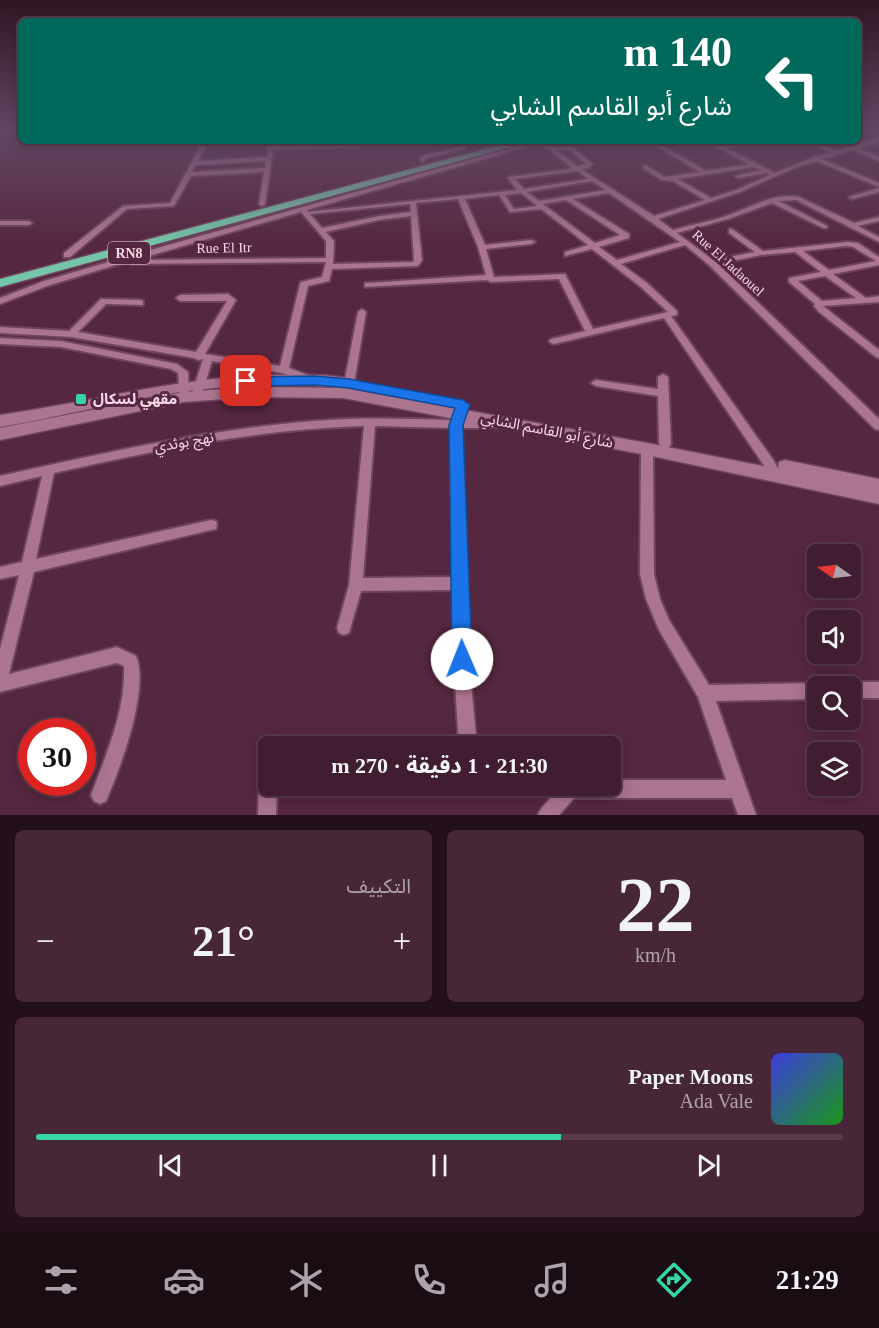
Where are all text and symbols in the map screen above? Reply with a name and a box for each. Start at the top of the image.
text: 140 m [624,29,732,75]
icon: left [753,42,831,120]
text: شارع أبو القاسم الشابي [490,91,732,121]
street label: Rue El Jadaouel [689,227,767,299]
street label: Rue El Itr [196,240,252,256]
road number: RN8 [108,242,150,264]
pin [220,355,271,406]
icon: arrive [229,364,262,397]
place label: مقهي لسكال [93,391,177,410]
marker: مقهي لسكال [74,392,88,406]
street label: شارع أبو القاسم الشابي [479,408,615,455]
street label: نهج بوثدي [153,429,216,459]
north arrow [807,544,861,598]
map controls [807,544,861,796]
button: sound [807,610,861,664]
position arrow [430,627,494,691]
button: search [807,676,861,730]
speed limit sign: 30 [18,718,96,796]
button: layers [807,742,861,796]
text: 21:30 · 1 دقيقة · 270 m [331,753,548,778]
text: 22 [617,861,695,948]
text: التكييف [347,875,411,897]
text: 21° [192,916,255,966]
text: − [36,923,55,959]
text: + [392,923,411,959]
text: km/h [635,944,676,966]
text: Paper Moons [628,1064,753,1089]
text: Ada Vale [680,1090,753,1112]
icon: previous [154,1149,187,1182]
icon: pause [423,1149,456,1182]
icon: next [692,1149,725,1182]
icon: filters [40,1259,82,1301]
icon: car [163,1259,205,1301]
icon: climate [285,1259,327,1301]
icon: phone [408,1259,450,1301]
icon: music [531,1259,573,1301]
icon: directions [653,1259,695,1301]
text: 21:29 [776,1265,839,1295]

